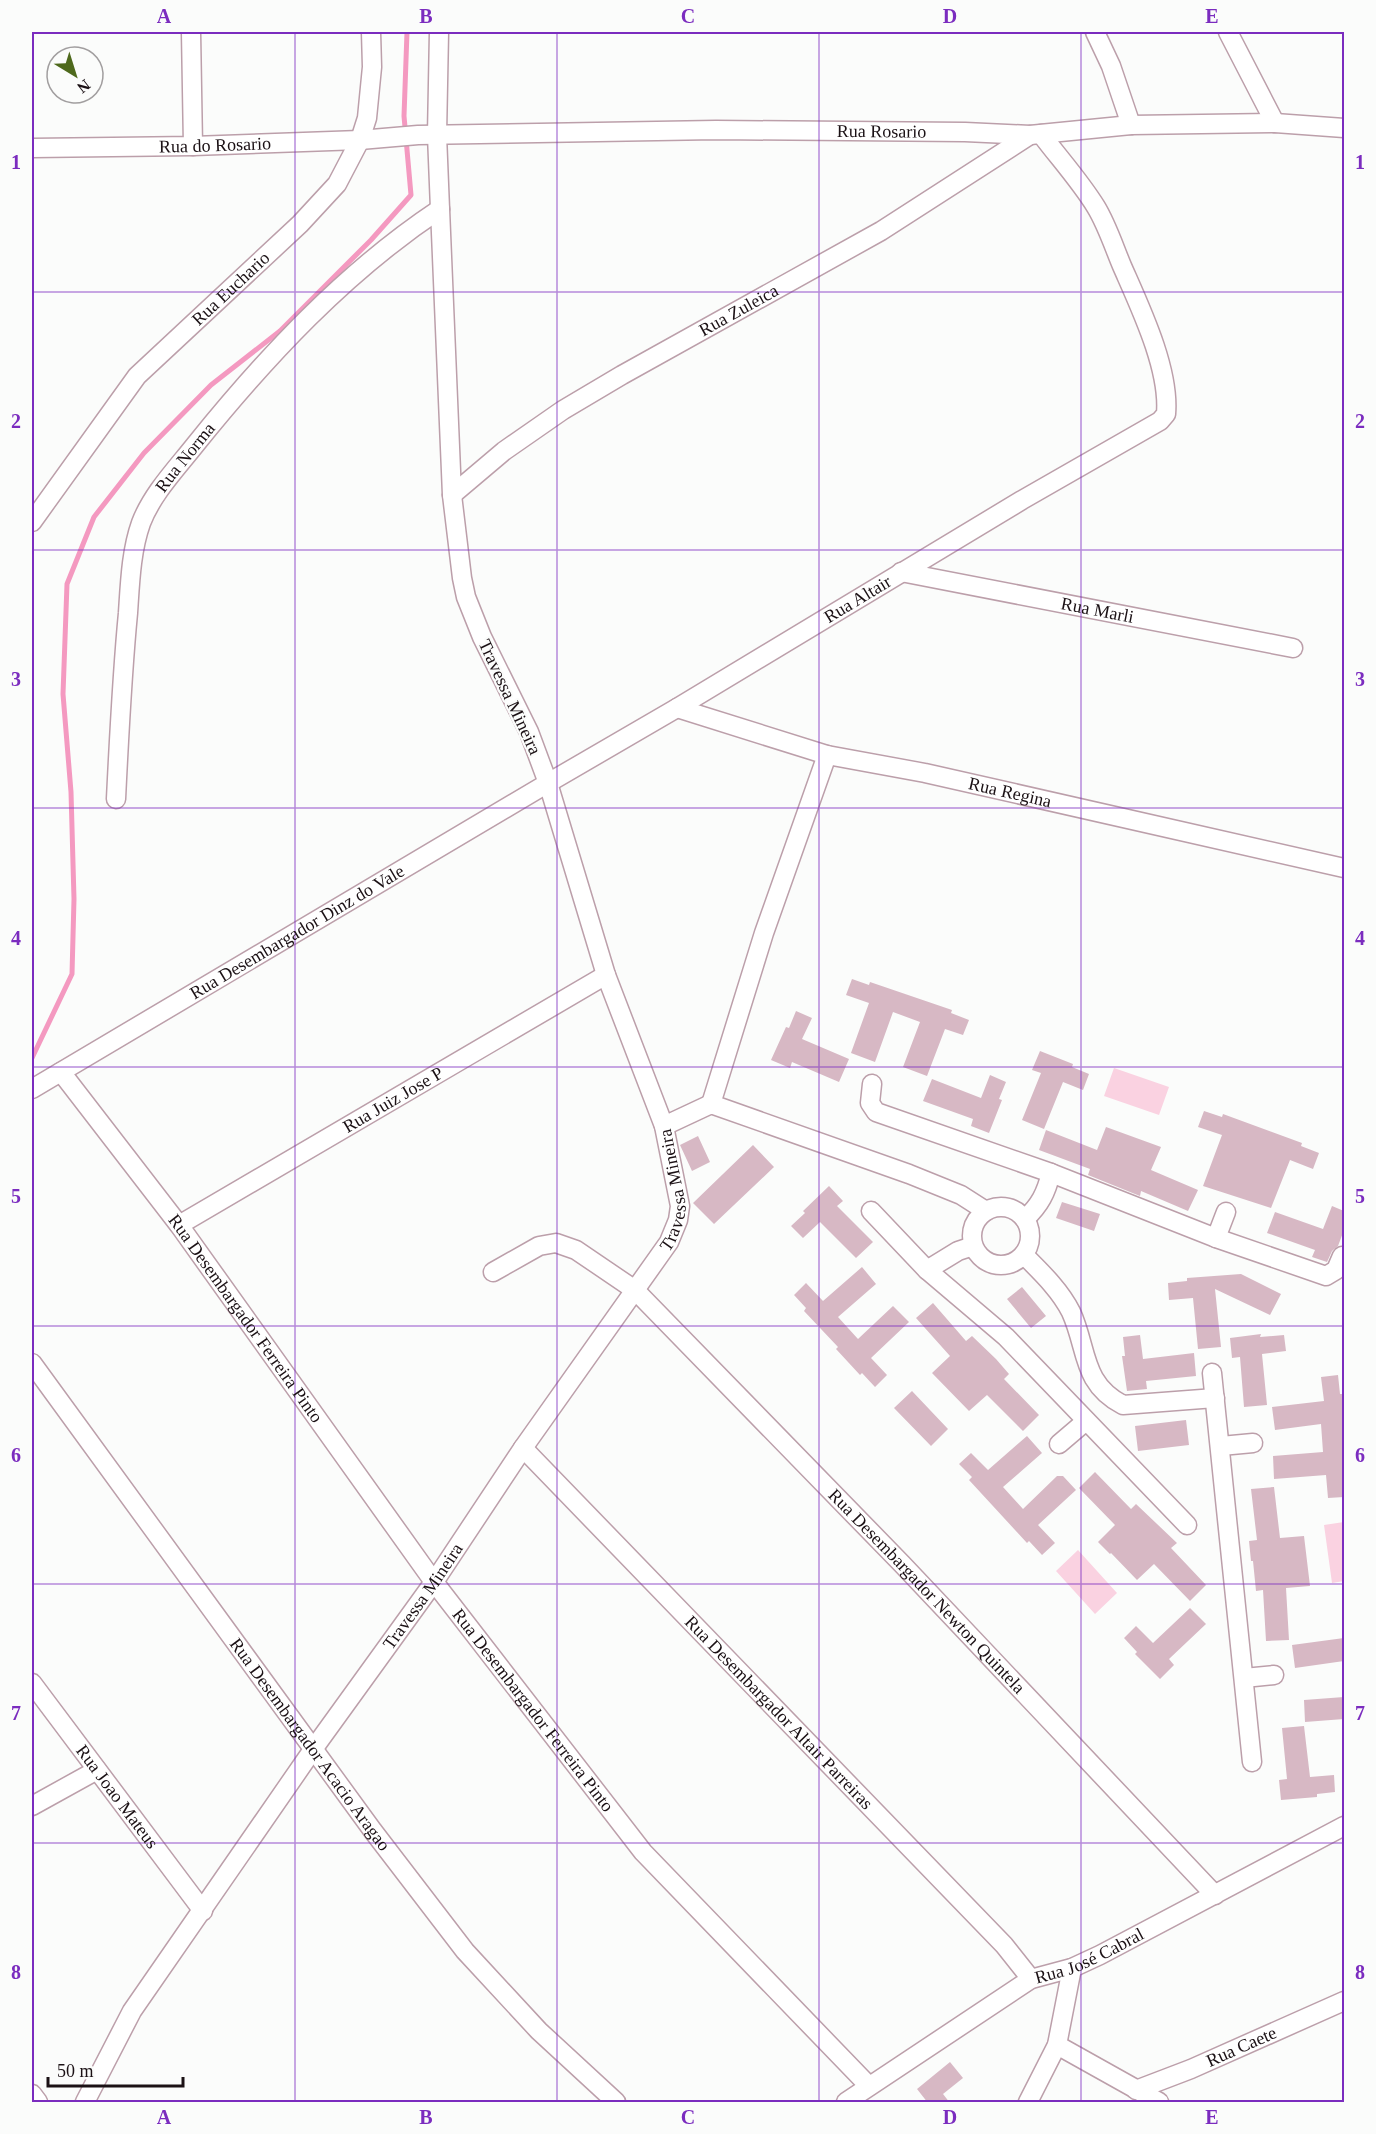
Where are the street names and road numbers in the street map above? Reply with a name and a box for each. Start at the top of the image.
street label: Rua Rosario [837,121,926,142]
street label: Rua do Rosario [159,133,271,156]
street label: Rua Euchario [188,248,274,330]
street label: Rua Zuleica [696,280,782,340]
street label: Rua Norma [151,419,219,496]
street label: Rua Altair [820,571,895,627]
street label: Rua Marli [1059,593,1135,627]
street label: Travessa Mineira [475,636,545,758]
street label: Rua Regina [967,773,1053,811]
street label: Rua Desembargador Dinz do Vale [186,861,408,1003]
street label: Rua Juiz Jose P [339,1063,447,1137]
street label: Travessa Mineira [655,1127,690,1255]
street label: Rua Desembargador Ferreira Pinto [164,1210,327,1426]
street label: Rua Desembargador Newton Quintela [824,1485,1029,1698]
street label: Travessa Mineira [379,1539,467,1653]
street label: Rua Desembargador Ferreira Pinto [448,1605,618,1816]
street label: Rua Desembargador Altair Parreiras [681,1612,877,1813]
street label: Rua Desembargador Acacio Aragao [226,1634,394,1855]
street label: Rua Joao Mateus [72,1741,162,1852]
street label: Rua José Cabral [1033,1924,1147,1988]
street label: Rua Caete [1203,2022,1279,2071]

